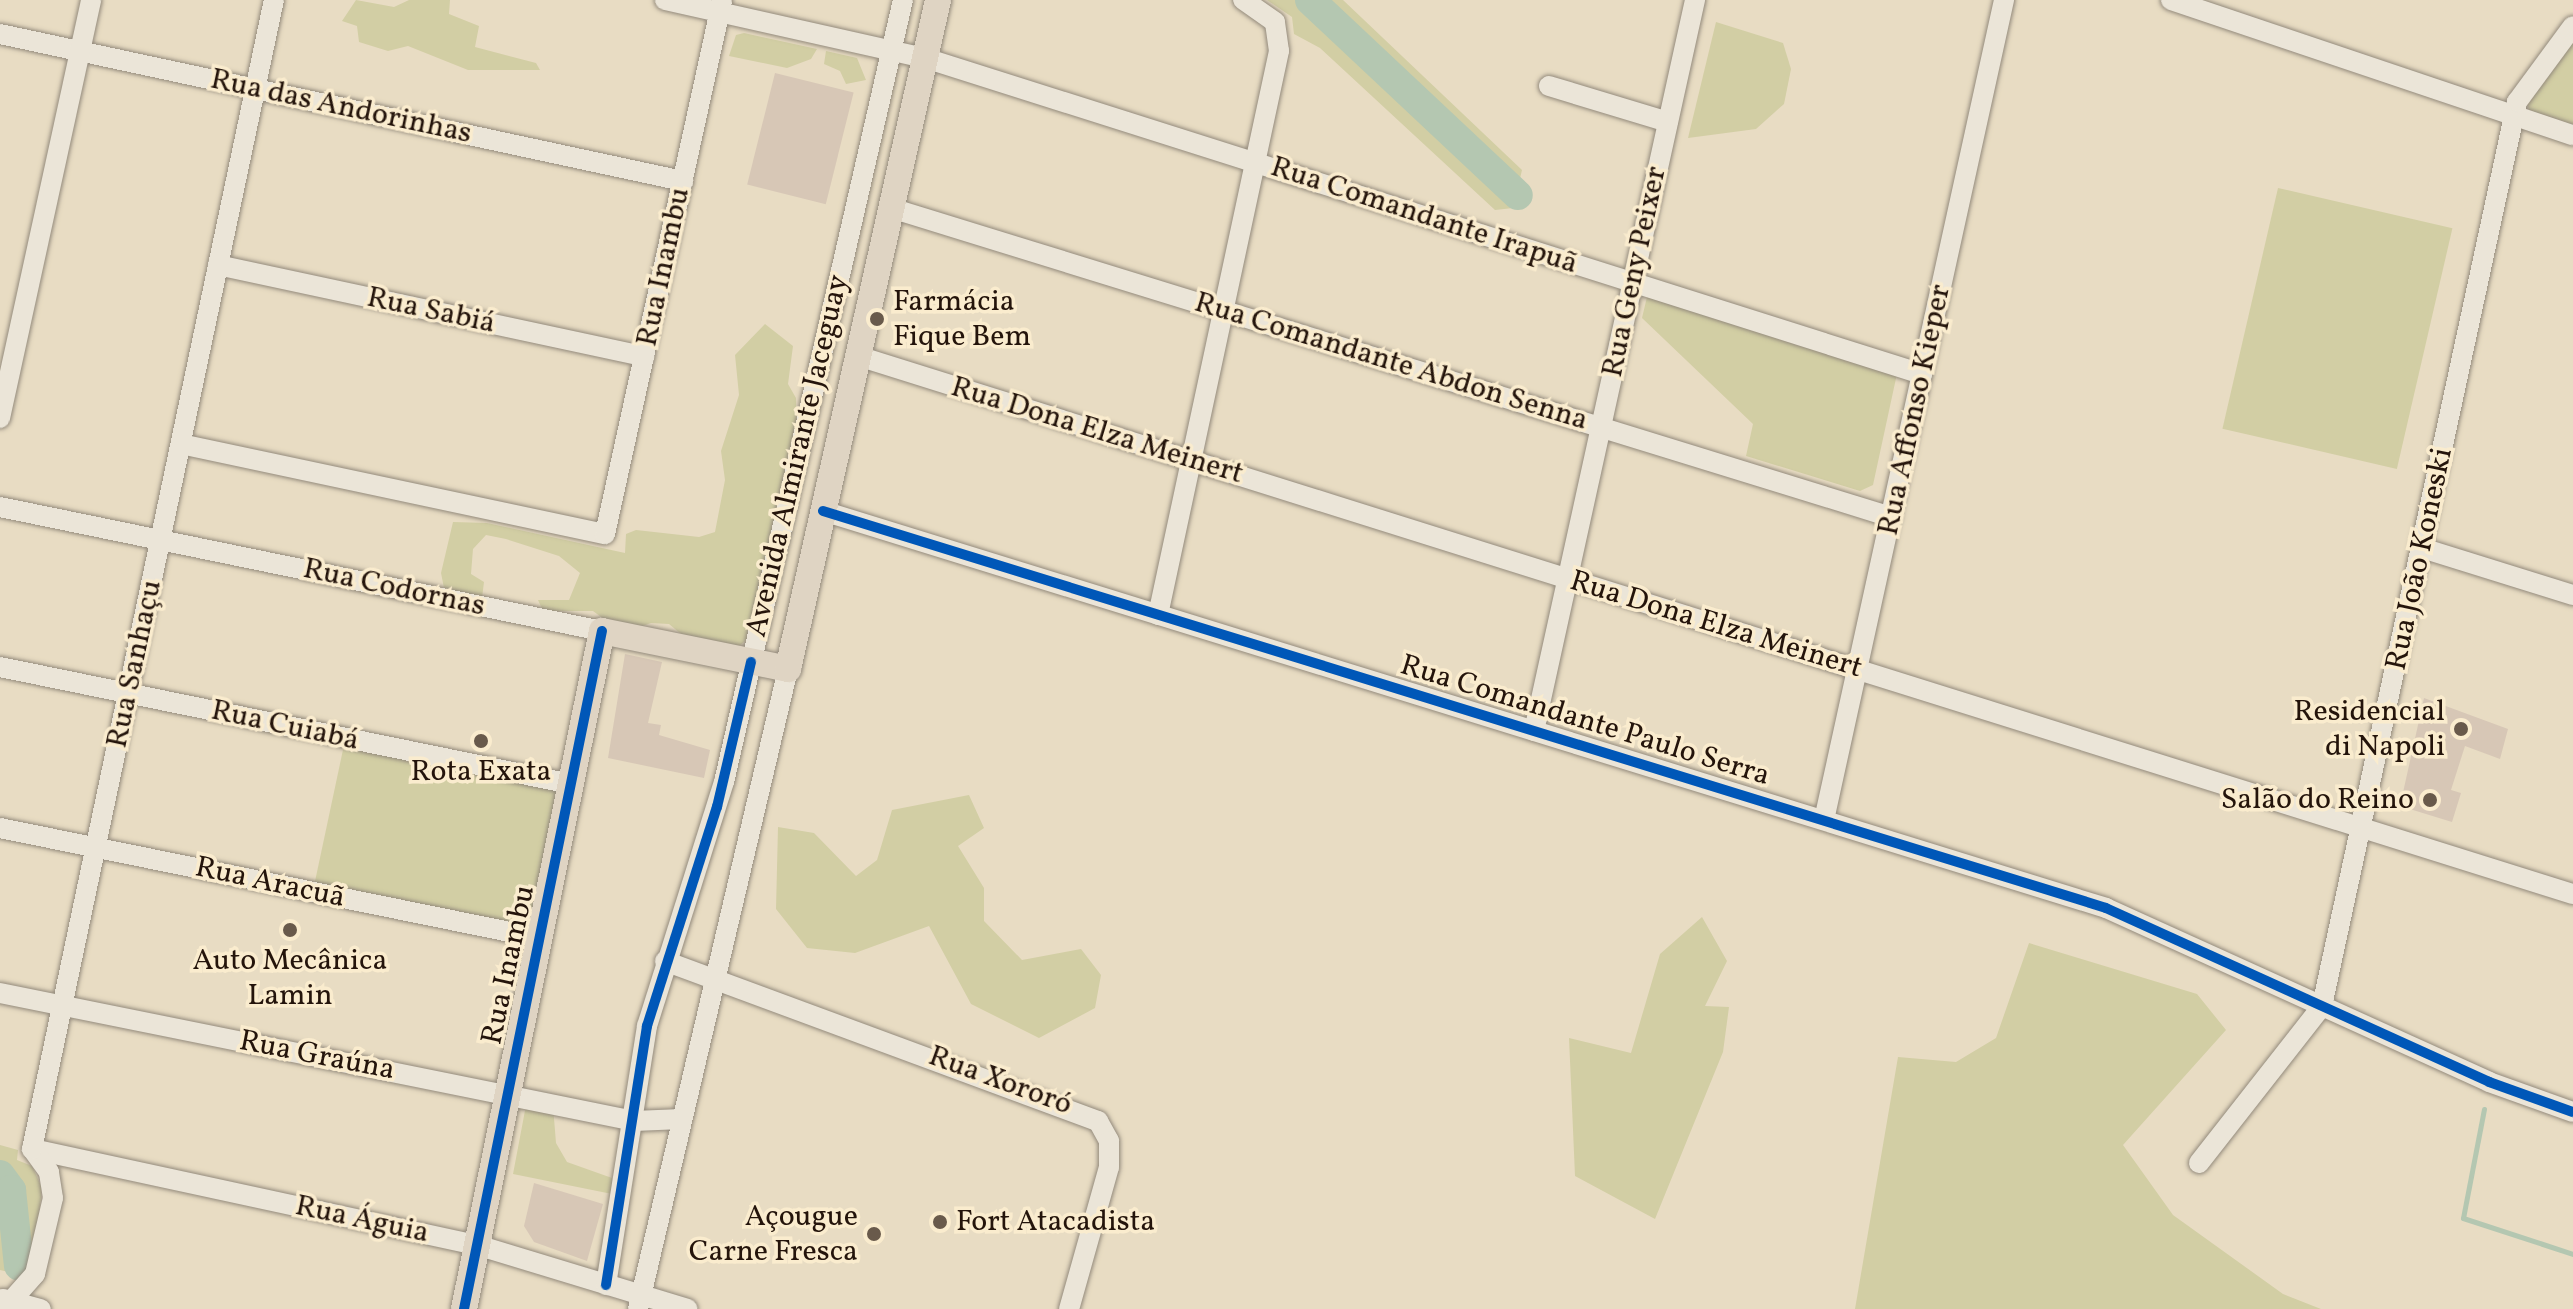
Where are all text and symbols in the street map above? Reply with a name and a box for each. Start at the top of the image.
street label: Rua das Andorinhas [207,62,475,152]
street label: Rua Comandante Irapuã [1266,149,1582,283]
street label: Rua Geny Peixer [1595,163,1675,381]
street label: Rua Inambu [630,184,698,350]
street label: Avenida Almirante Jaceguay [739,272,857,640]
street label: Rua Sabiá [364,280,498,342]
street label: Rua Affonso Kieper [1871,281,1959,539]
place label: Farmácia Fique Bem [893,284,1031,354]
street label: Rua Comandante Abdon Senna [1190,285,1592,439]
marker: Farmácia Fique Bem [868,310,886,328]
street label: Rua Dona Elza Meinert [946,369,1248,493]
street label: Rua João Koneski [2379,444,2461,674]
street label: Rua Codornas [300,551,488,625]
street label: Rua Dona Elza Meinert [1565,563,1867,687]
street label: Rua Sanhaçu [100,577,170,751]
street label: Rua Comandante Paulo Serra [1396,648,1774,794]
street label: Rua Cuiabá [208,693,362,759]
place label: Residencial di Napoli [2294,694,2445,764]
marker: Residencial di Napoli [2452,720,2470,738]
marker: Rota Exata [472,732,490,750]
place label: Rota Exata [411,754,551,790]
place label: Salão do Reino [2221,782,2414,818]
marker: Salão do Reino [2421,791,2439,809]
street label: Rua Aracuã [192,850,348,916]
street label: Rua Inambu [475,882,543,1048]
marker: Auto Mecânica Lamin [281,921,299,939]
place label: Auto Mecânica Lamin [193,943,387,1014]
street label: Rua Graúna [236,1023,398,1089]
street label: Rua Xororó [923,1038,1077,1124]
street label: Rua Águia [292,1188,432,1252]
place label: Açougue Carne Fresca [689,1199,858,1270]
place label: Fort Atacadista [956,1204,1155,1240]
marker: Fort Atacadista [931,1213,949,1231]
marker: Açougue Carne Fresca [865,1225,883,1243]

